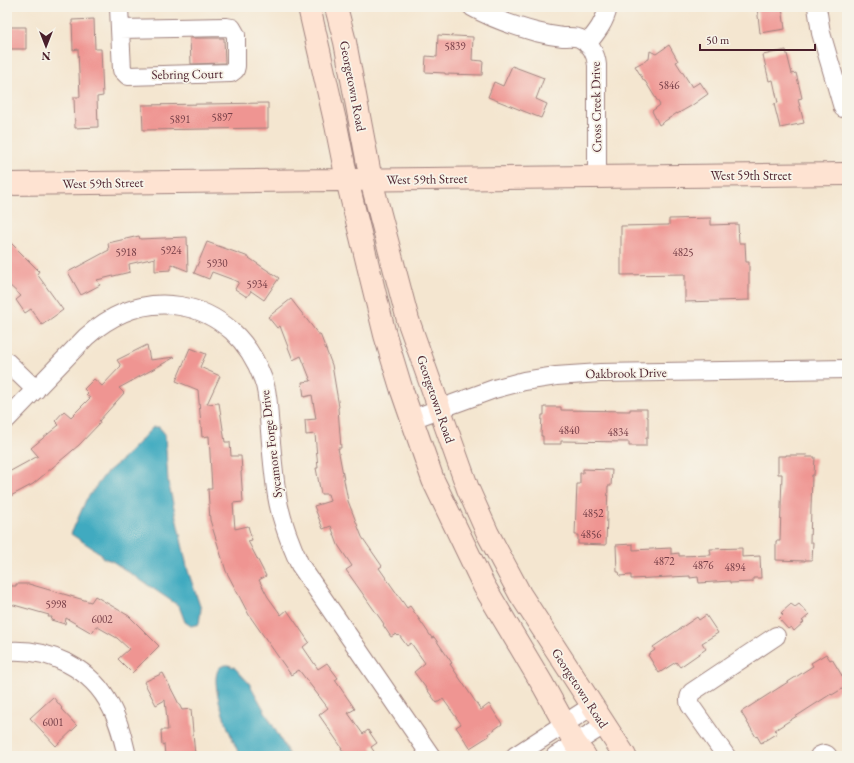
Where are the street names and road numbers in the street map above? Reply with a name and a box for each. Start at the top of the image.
street label: Georgetown Road [336,39,370,133]
street label: Cross Creek Drive [587,61,605,153]
street label: Sebring Court [151,65,223,83]
street label: West 59th Street [711,167,791,184]
street label: West 59th Street [386,170,468,188]
street label: West 59th Street [62,174,144,192]
street label: Georgetown Road [413,353,459,446]
street label: Oakbrook Drive [585,364,667,382]
street label: Sycamore Forge Drive [256,389,286,499]
street label: Georgetown Road [548,645,612,731]

